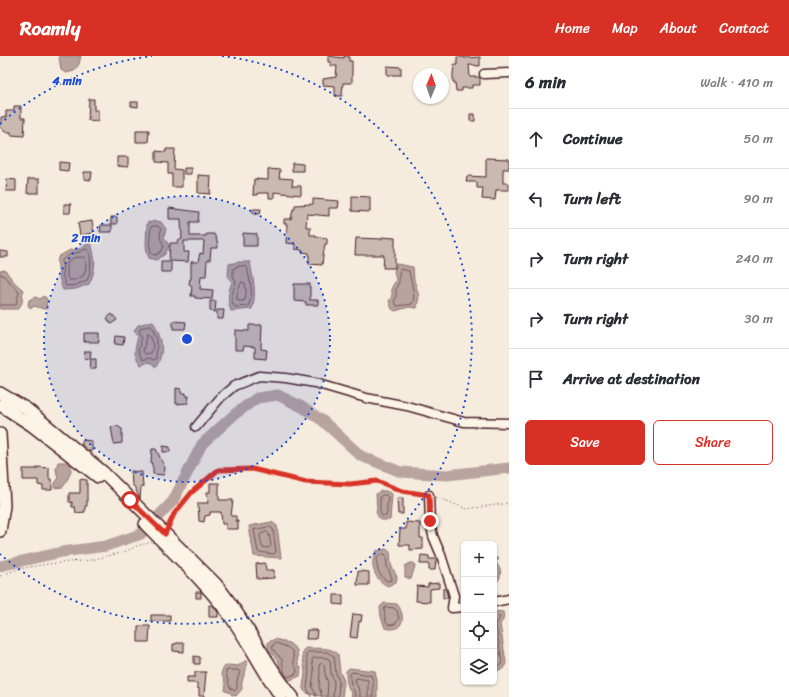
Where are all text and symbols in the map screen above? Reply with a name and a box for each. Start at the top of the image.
text: Roamly [20,12,80,45]
text: Home [555,16,590,41]
text: Map [612,16,638,41]
text: About [660,16,697,41]
text: Contact [719,16,769,41]
text: 6 min [525,67,566,97]
north arrow [413,68,449,104]
text: 4 min [51,70,82,92]
text: Walk · 410 m [700,71,773,94]
text: Continue [563,126,623,152]
text: 50 m [743,127,773,150]
icon: ahead [525,128,547,150]
text: Turn left [563,186,621,212]
text: 90 m [743,187,773,210]
icon: left [525,188,547,210]
text: 2 min [70,227,101,249]
text: Turn right [563,246,628,272]
text: 240 m [736,247,773,270]
icon: right [525,248,547,270]
text: Turn right [563,306,628,332]
text: 30 m [744,307,773,330]
icon: right [525,308,547,330]
centre of rings [180,332,194,346]
text: Arrive at destination [563,366,700,392]
icon: arrive [525,368,547,390]
button: Save [525,420,645,465]
button: Share [653,420,773,465]
route start [121,491,139,509]
route end [421,512,439,530]
map controls [461,541,497,685]
button: + [461,541,497,577]
button: − [461,577,497,613]
button: locate [461,613,497,649]
button: layers [461,649,497,685]

